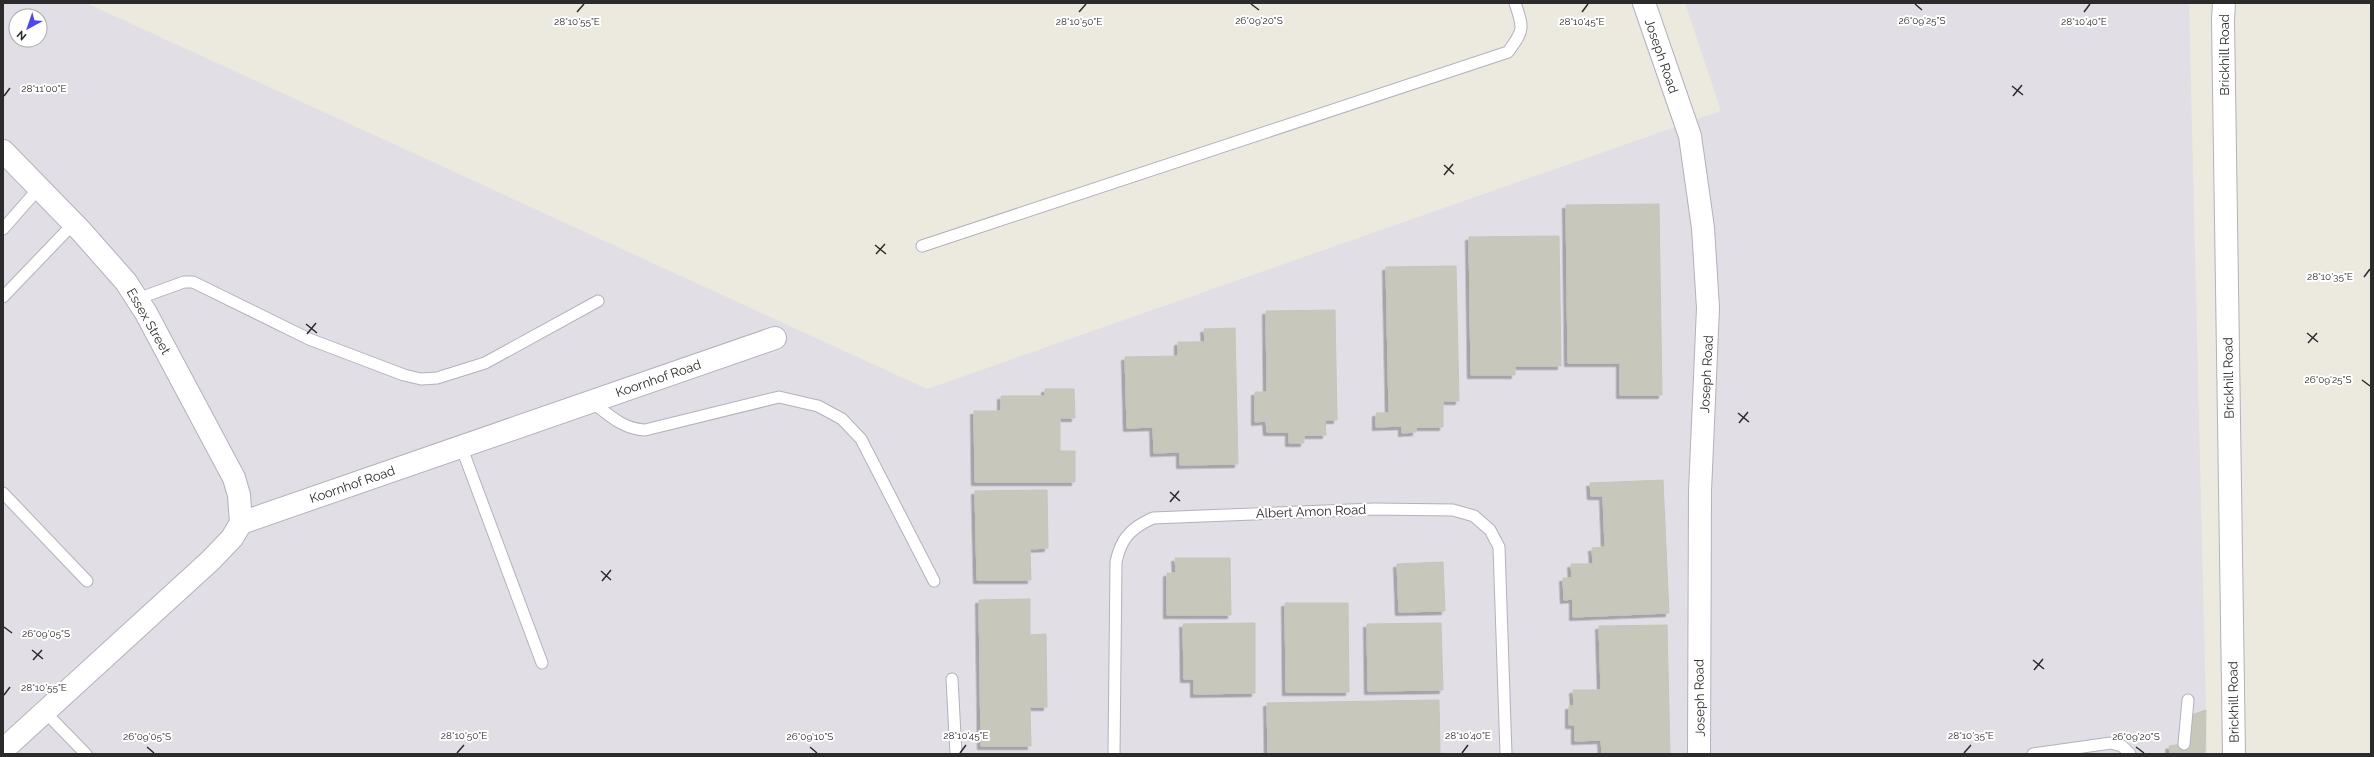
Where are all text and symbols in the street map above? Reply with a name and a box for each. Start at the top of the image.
north arrow [8,8,48,48]
street label: Brickhill Road [2217,14,2232,96]
text: 26°09'20"S [1235,15,1283,26]
text: 26°09'25"S [1898,15,1946,26]
text: 28°10'55"E [554,16,600,27]
text: 28°10'50"E [1056,16,1102,27]
text: 28°10'45"E [1559,16,1605,27]
text: 28°10'40"E [2061,16,2107,27]
street label: Joseph Road [1642,17,1681,95]
text: N [14,28,29,43]
text: 28°11'00"E [21,83,67,94]
text: 28°10'35"E [2307,271,2353,282]
street label: Essex Street [124,286,174,357]
street label: Joseph Road [1697,335,1716,413]
street label: Brickhill Road [2220,337,2237,419]
street label: Koornhof Road [614,357,703,400]
text: 26°09'25"S [2304,374,2352,385]
street label: Koornhof Road [308,463,397,506]
street label: Albert Amon Road [1256,502,1366,521]
text: 26°09'05"S [22,628,70,639]
street label: Joseph Road [1691,659,1708,737]
street label: Brickhill Road [2225,661,2242,743]
text: 28°10'55"E [21,682,67,693]
text: 28°10'50"E [441,730,487,741]
text: 28°10'45"E [943,730,989,741]
text: 28°10'40"E [1445,730,1491,741]
text: 28°10'35"E [1948,730,1994,741]
text: 26°09'05"S [123,731,171,742]
text: 26°09'10"S [787,731,833,742]
text: 26°09'20"S [2112,731,2160,742]

